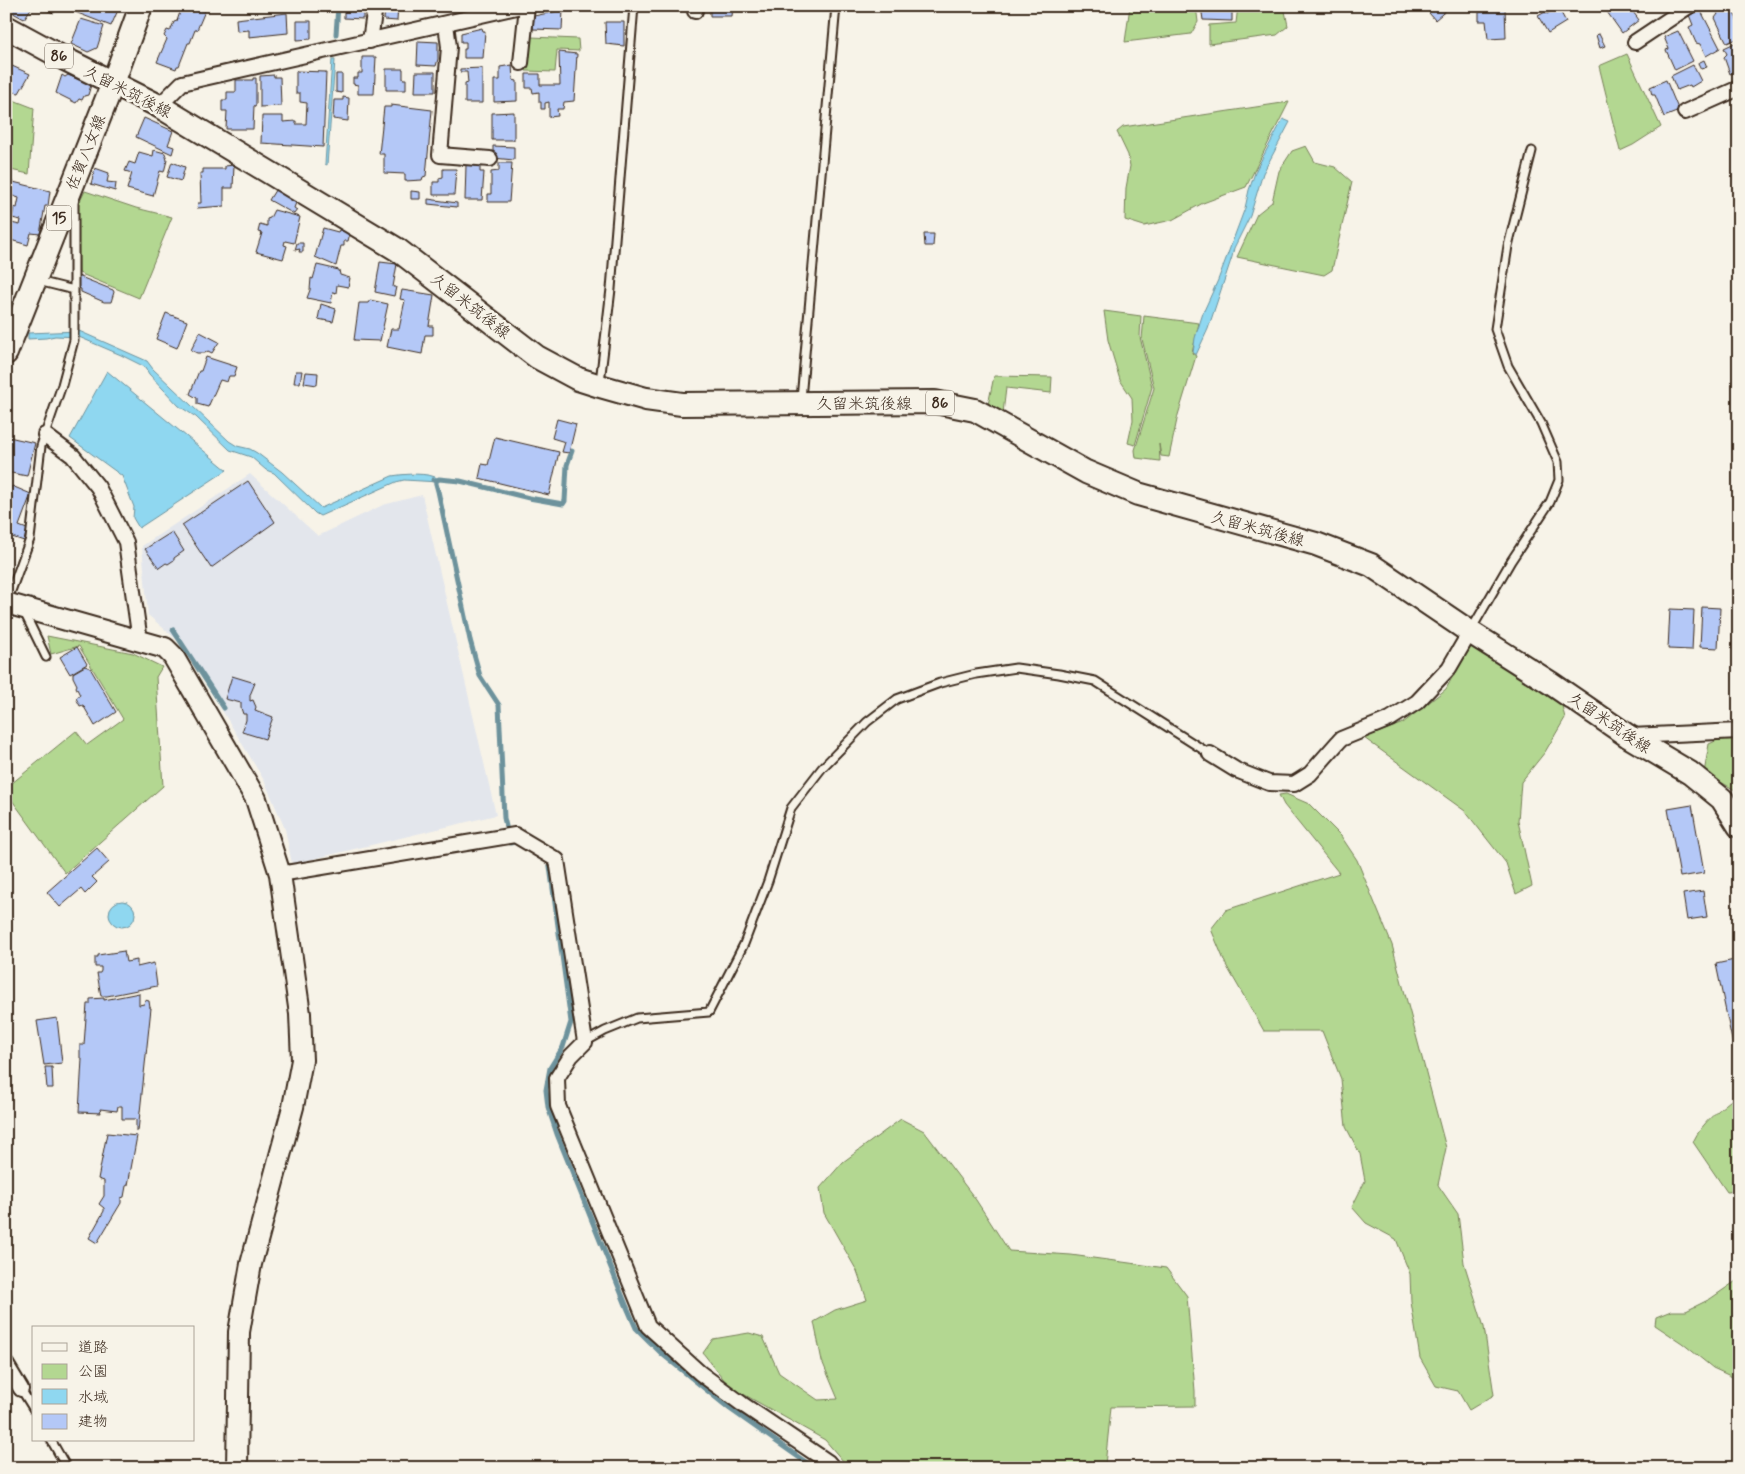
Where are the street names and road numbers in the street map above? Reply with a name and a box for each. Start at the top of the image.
road number: 86 [45,44,73,68]
street label: 久留米筑後線 [80,61,175,123]
street label: 佐賀八女線 [62,112,111,194]
road number: 15 [46,206,72,230]
street label: 久留米筑後線 [426,268,514,344]
road number: 86 [926,390,954,416]
street label: 久留米筑後線 [816,394,912,415]
street label: 久留米筑後線 [1209,507,1307,552]
street label: 久留米筑後線 [1563,688,1655,759]

